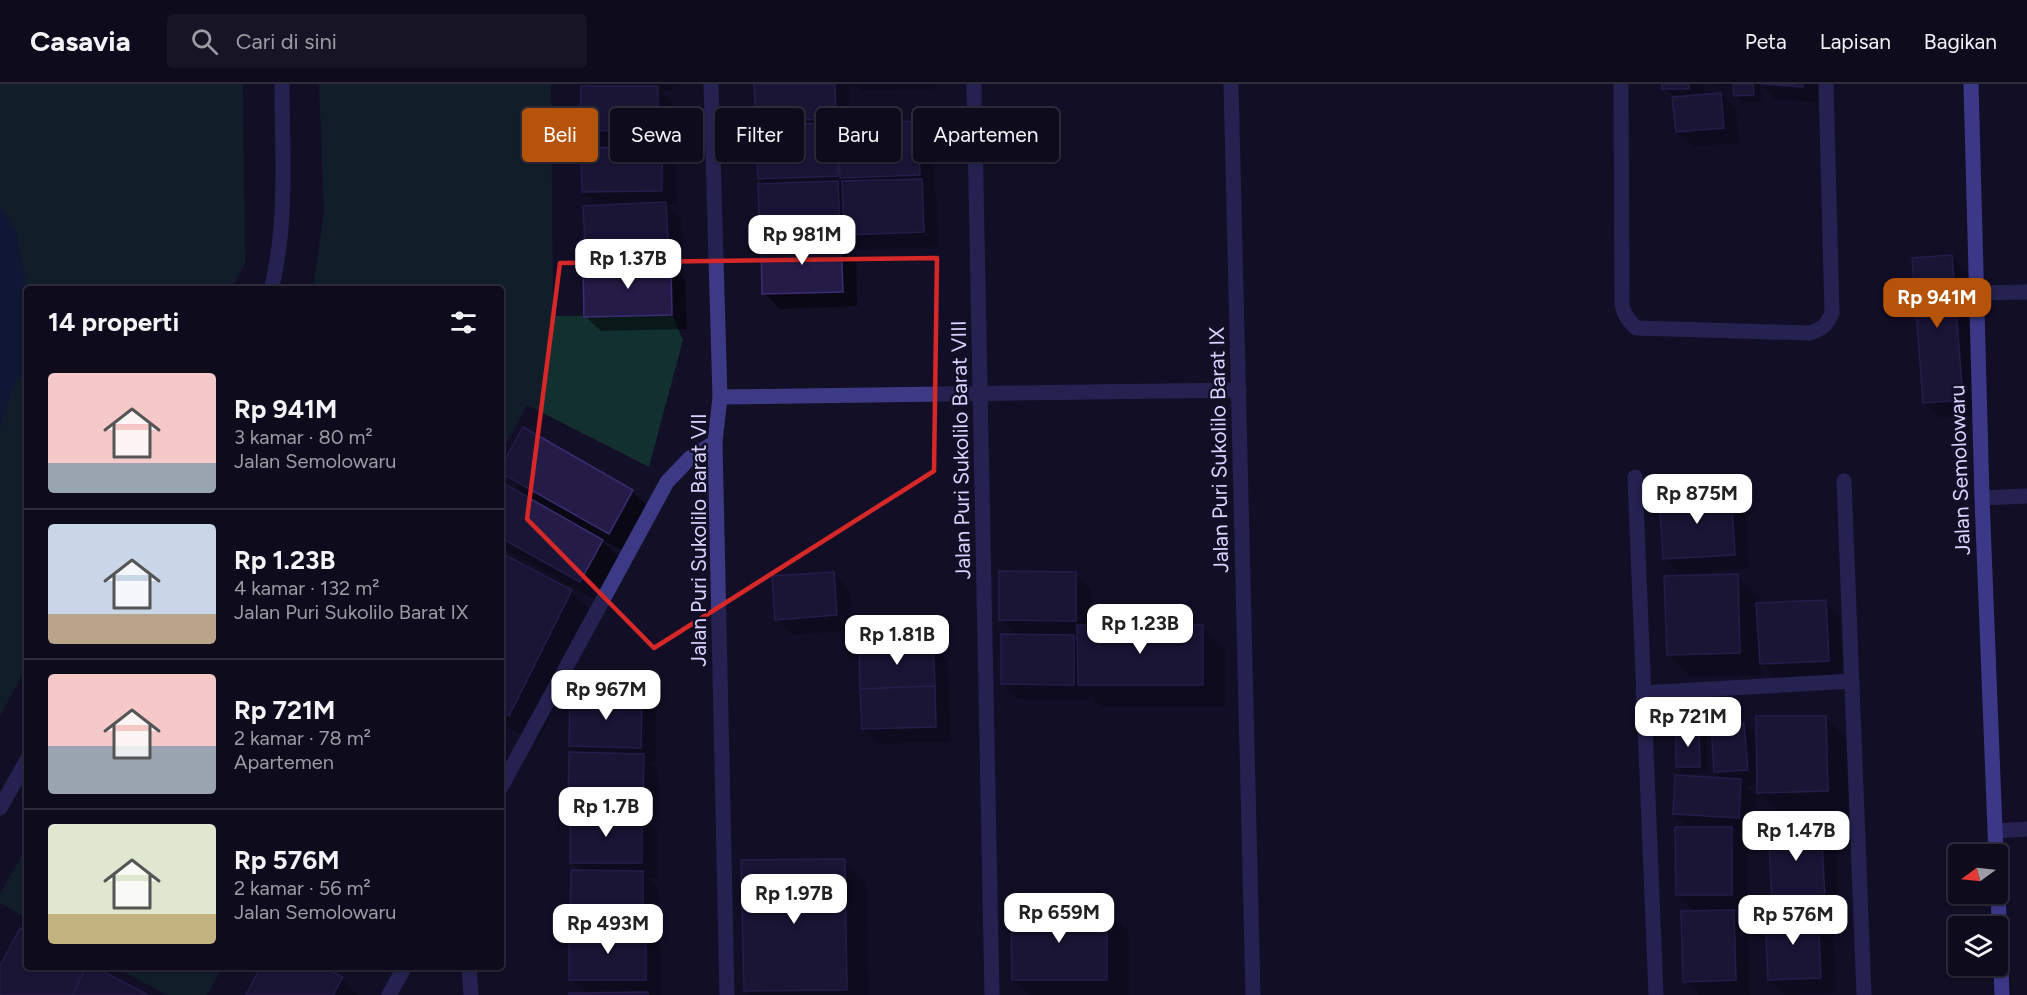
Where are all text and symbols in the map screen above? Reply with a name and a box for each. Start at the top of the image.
search box [167,14,587,68]
text: Casavia [30,24,131,58]
icon: search [188,25,221,58]
text: Cari di sini [236,28,337,55]
text: Peta [1745,29,1787,54]
text: Lapisan [1820,29,1891,54]
text: Bagikan [1924,29,1997,54]
chip: Beli [522,108,598,162]
chip: Sewa [610,108,703,162]
chip: Filter [715,108,804,162]
chip: Baru [816,108,901,162]
chip: Apartemen [913,108,1059,162]
pin: Rp 981M [747,215,857,266]
text: Rp 981M [762,222,842,246]
pin: Rp 1.37B [566,239,690,290]
text: Rp 1.37B [589,246,667,270]
pin: Rp 941M [1882,278,1992,329]
text: Rp 941M [1897,285,1977,309]
text: 14 properti [48,306,179,338]
icon: filters [447,306,480,339]
street label: Jalan Puri Sukolilo Barat VIII [946,320,975,580]
street label: Jalan Puri Sukolilo Barat IX [1204,327,1233,573]
street label: Jalan Semolowaru [1944,384,1975,556]
text: Rp 941M [234,393,337,425]
icon: home [96,397,168,469]
street label: Jalan Puri Sukolilo Barat VII [686,413,711,667]
text: 3 kamar · 80 m² [234,425,373,449]
text: Jalan Semolowaru [234,449,396,473]
pin: Rp 875M [1642,474,1752,525]
text: Rp 875M [1656,481,1738,505]
text: Rp 1.23B [234,544,335,576]
icon: home [96,548,168,620]
text: 4 kamar · 132 m² [234,576,379,600]
text: Jalan Puri Sukolilo Barat IX [234,600,468,624]
pin: Rp 1.23B [1078,604,1202,655]
text: Rp 1.23B [1101,611,1179,635]
pin: Rp 1.81B [835,615,959,666]
text: Rp 1.81B [859,622,935,646]
pin: Rp 967M [551,670,661,721]
text: Rp 967M [565,677,647,701]
text: Rp 721M [234,694,335,726]
pin: Rp 721M [1633,697,1743,748]
icon: home [96,698,168,770]
text: Rp 721M [1649,704,1727,728]
text: 2 kamar · 78 m² [234,726,371,750]
text: Apartemen [234,750,334,774]
pin: Rp 1.7B [551,787,661,838]
text: Rp 1.7B [573,794,639,818]
pin: Rp 1.47B [1734,811,1858,862]
text: Rp 1.47B [1756,818,1836,842]
text: Rp 576M [234,844,340,876]
north arrow [1948,844,2008,904]
map controls [1948,844,2008,976]
icon: home [96,848,168,920]
pin: Rp 1.97B [732,874,856,925]
text: 2 kamar · 56 m² [234,876,371,900]
text: Rp 1.97B [755,881,833,905]
pin: Rp 659M [1004,893,1114,944]
pin: Rp 576M [1738,895,1848,946]
text: Jalan Semolowaru [234,900,396,924]
text: Rp 659M [1018,900,1100,924]
text: Rp 576M [1752,902,1834,926]
pin: Rp 493M [553,904,663,955]
text: Rp 493M [567,911,649,935]
button: layers [1948,916,2008,976]

